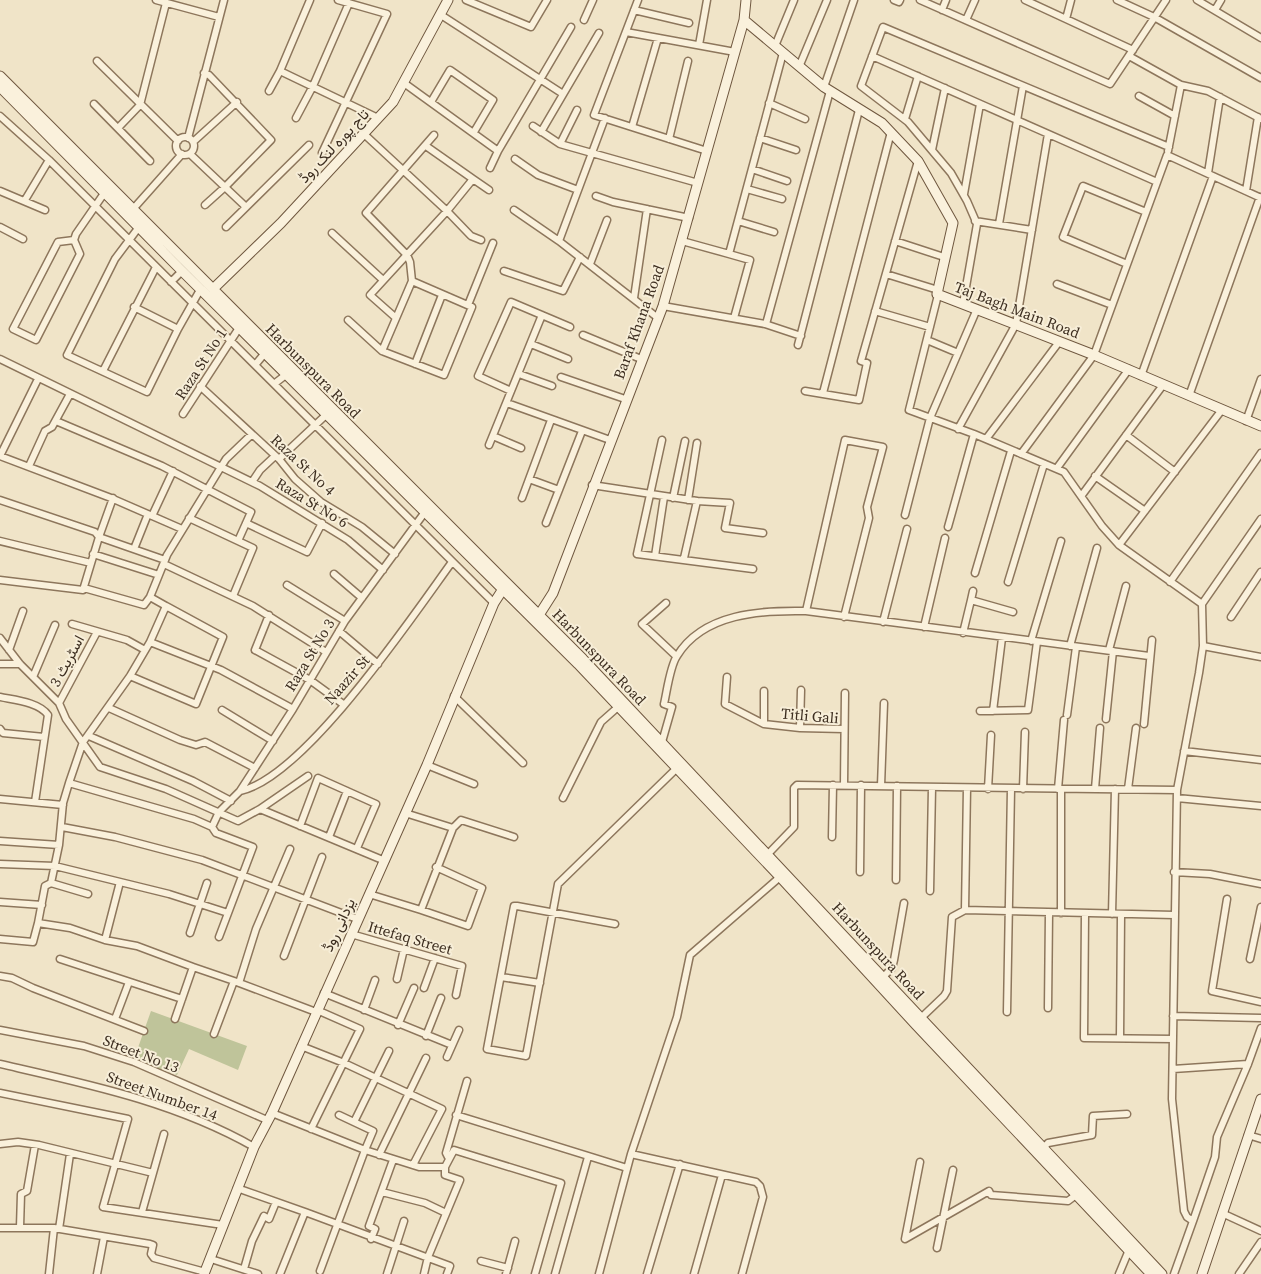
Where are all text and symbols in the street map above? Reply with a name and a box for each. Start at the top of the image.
street label: تاج پورہ لنک روڈ [294,104,374,188]
street label: Baraf Khana Road [608,261,669,382]
street label: Taj Bagh Main Road [951,276,1083,343]
street label: Harbunspura Road [261,318,366,423]
street label: Raza St No 1 [170,324,232,404]
street label: Raza St No 4 [266,429,341,500]
street label: Raza St No 6 [272,473,353,533]
street label: Harbunspura Road [548,604,651,710]
street label: Raza St No 3 [280,614,340,695]
street label: اسٹریٹ 3 [44,631,89,690]
street label: Naazir St [319,650,374,709]
street label: Titli Gali [780,703,840,728]
street label: یزدانی روڈ [317,895,360,955]
street label: Harbunspura Road [828,897,930,1004]
street label: Ittefaq Street [366,916,455,960]
street label: Street No 13 [100,1029,182,1078]
street label: Street Number 14 [104,1066,221,1125]

